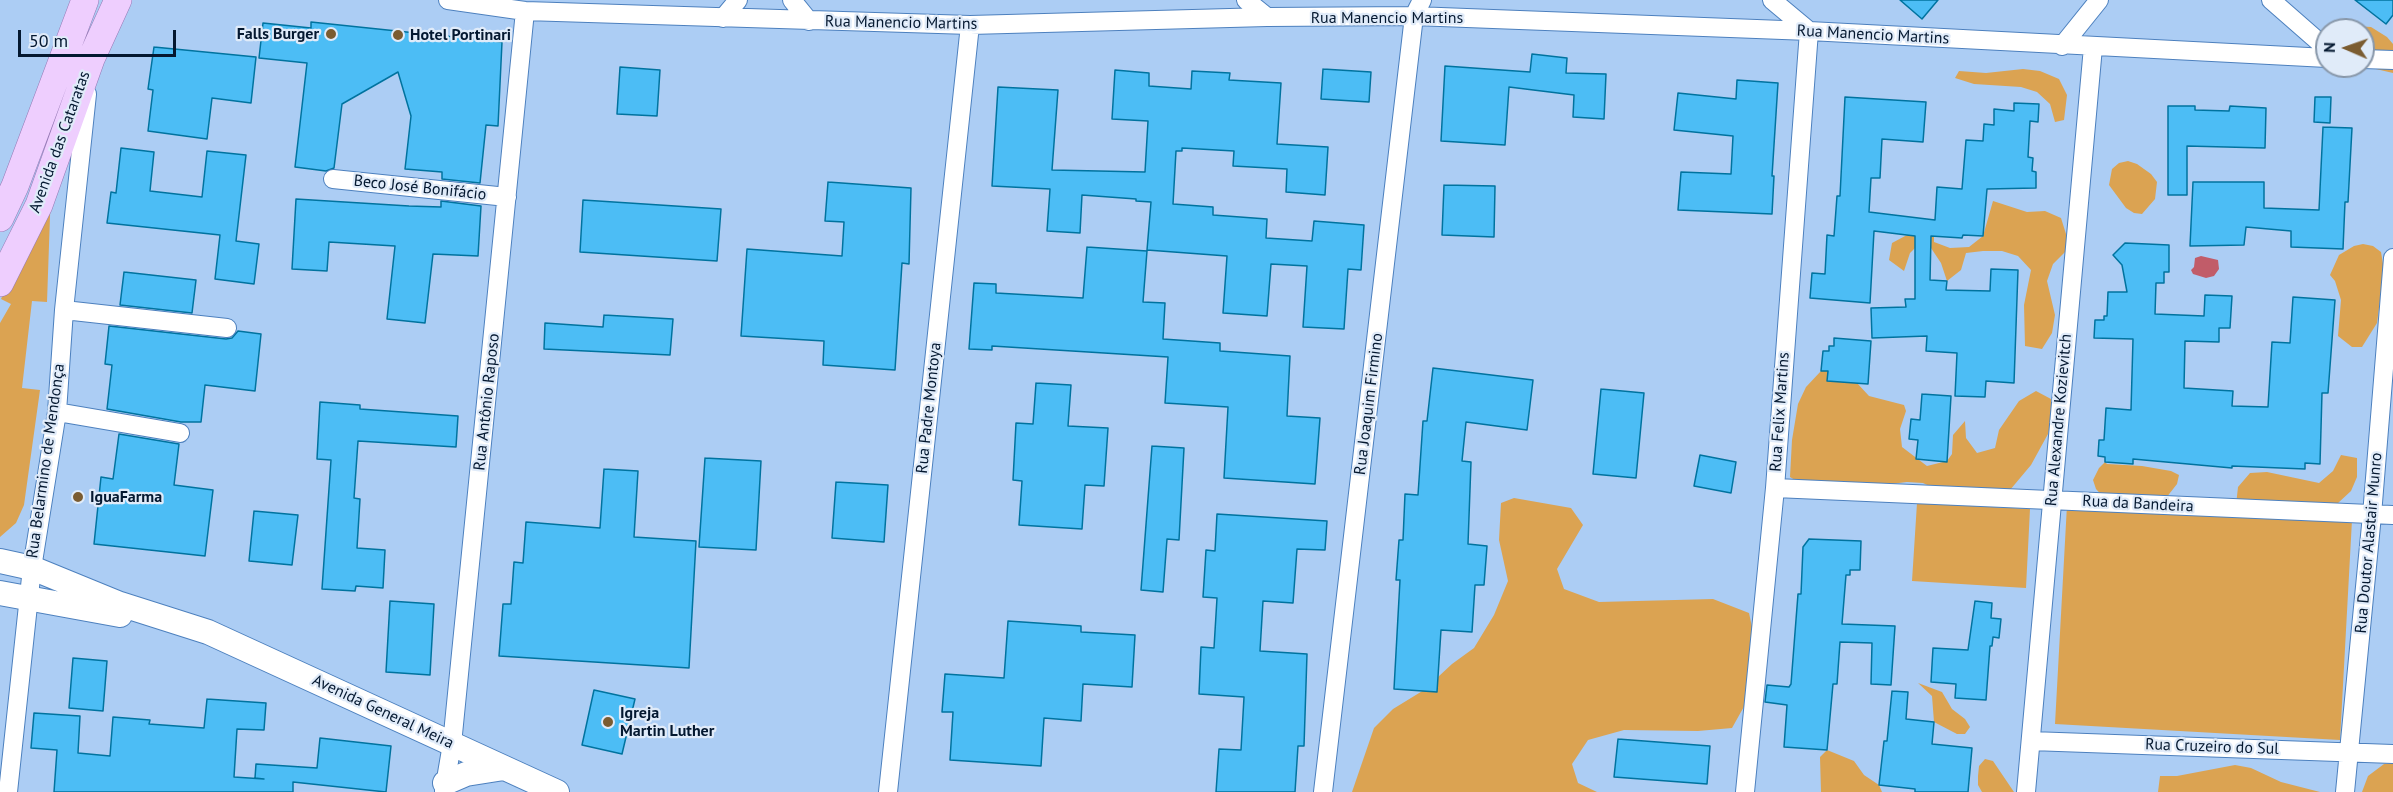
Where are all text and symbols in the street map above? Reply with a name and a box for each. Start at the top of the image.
street label: Rua Manencio Martins [1311,8,1463,28]
street label: Rua Manencio Martins [825,12,977,34]
scale bar [21,18,178,56]
north arrow [2315,18,2375,78]
street label: Rua Manencio Martins [1796,21,1950,49]
place label: Falls Burger [237,24,319,44]
place label: Hotel Portinari [410,25,511,45]
marker: Falls Burger [324,27,338,41]
marker: Hotel Portinari [391,28,405,42]
text: 50 m [29,29,68,52]
text: N [2319,42,2339,53]
street label: Avenida das Cataratas [25,68,95,216]
street label: Beco José Bonifácio [353,171,487,205]
street label: Rua Antônio Raposo [470,332,504,472]
street label: Rua Joaquim Firmino [1351,332,1387,476]
street label: Rua Alexandre Kozievitch [2042,333,2076,507]
street label: Rua Padre Montoya [913,341,945,475]
street label: Rua Felix Martins [1766,352,1794,472]
street label: Rua Belarmino de Mendonça [23,363,69,559]
street label: Rua Doutor Alastair Munro [2352,452,2386,634]
place label: IguaFarma [90,487,162,507]
marker: IguaFarma [71,490,85,504]
street label: Rua da Bandeira [2082,491,2194,517]
street label: Avenida General Meira [309,671,457,753]
place label: Igreja Martin Luther [620,703,714,741]
marker: Igreja Martin Luther [601,715,615,729]
street label: Rua Cruzeiro do Sul [2145,735,2279,759]

